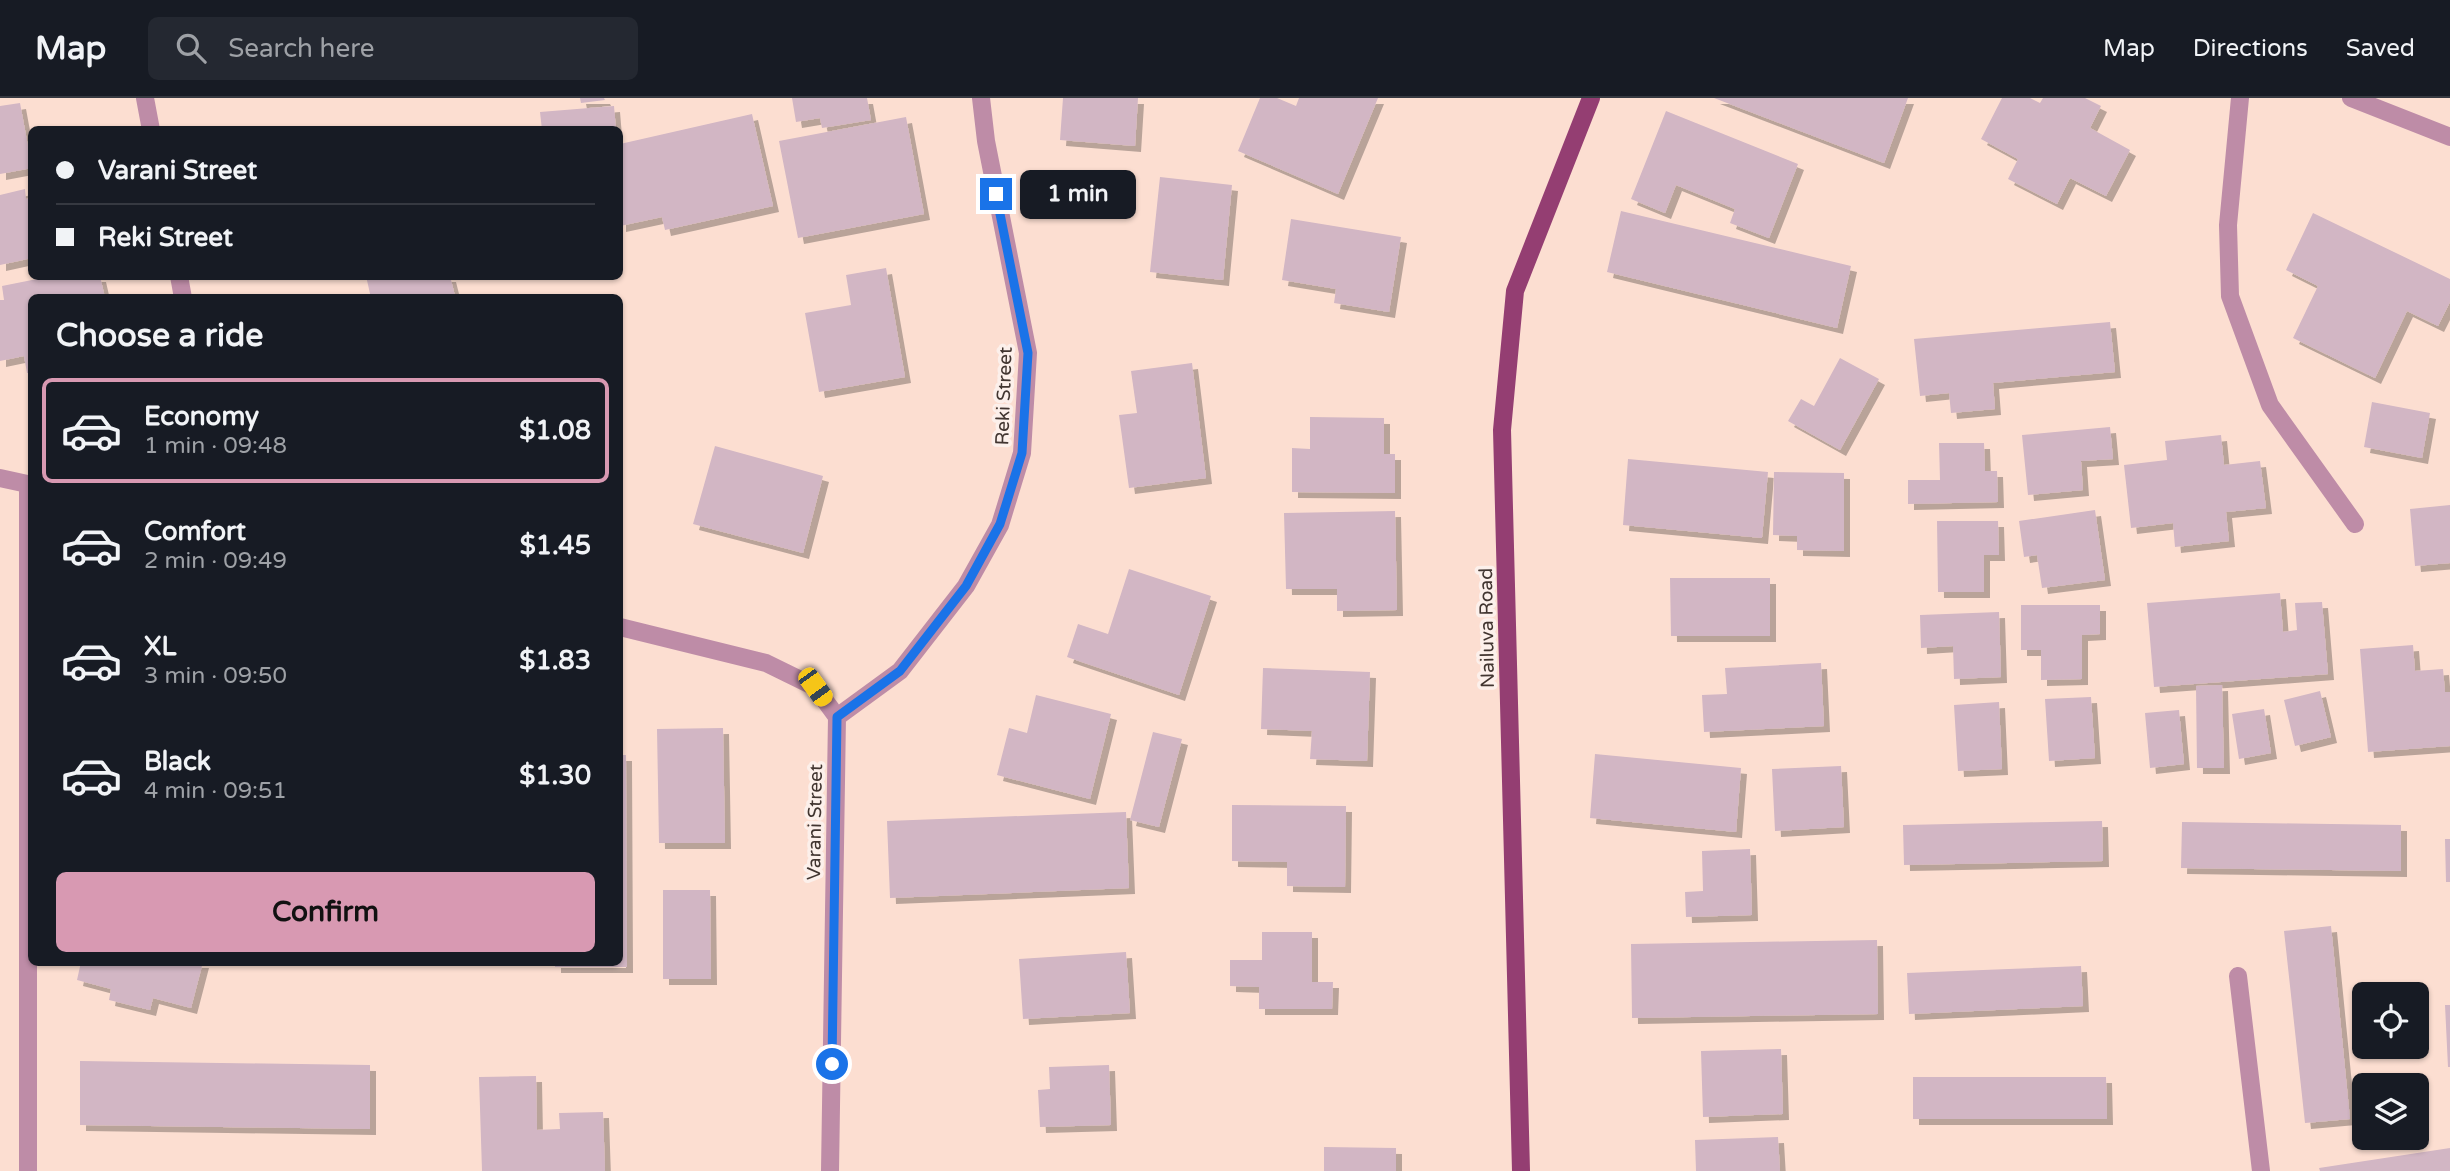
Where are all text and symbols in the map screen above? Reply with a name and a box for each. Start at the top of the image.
search box [148,17,638,80]
text: Map [35,29,106,68]
icon: search [172,29,210,67]
text: Search here [228,33,374,64]
text: Map [2103,34,2155,63]
text: Directions [2193,34,2308,63]
text: Saved [2346,34,2415,63]
text: Varani Street [98,155,257,186]
callout: 1 min [1020,170,1136,218]
route end [980,178,1012,210]
text: 1 min [1047,180,1109,208]
text: Reki Street [98,222,233,253]
text: Choose a ride [56,317,263,355]
street label: Reki Street [991,346,1017,446]
icon: car [60,399,123,462]
text: Economy [144,401,259,432]
text: $1.08 [519,415,591,446]
text: 1 min · 09:48 [144,432,287,460]
icon: car [60,514,123,577]
text: Comfort [144,516,246,547]
text: $1.45 [520,530,591,561]
text: 2 min · 09:49 [144,547,287,575]
street label: Nailuva Road [1475,568,1499,688]
icon: car [60,629,123,692]
text: XL [144,631,176,662]
text: $1.83 [519,645,591,676]
text: 3 min · 09:50 [144,662,287,690]
car [795,664,836,710]
icon: car [60,744,123,807]
text: Black [144,746,211,777]
text: $1.30 [519,760,591,791]
street label: Varani Street [803,764,827,880]
text: 4 min · 09:51 [144,777,287,805]
button: Confirm [56,872,595,952]
map controls [2352,982,2429,1150]
button: locate [2352,982,2429,1059]
route start [816,1048,848,1080]
button: layers [2352,1073,2429,1150]

